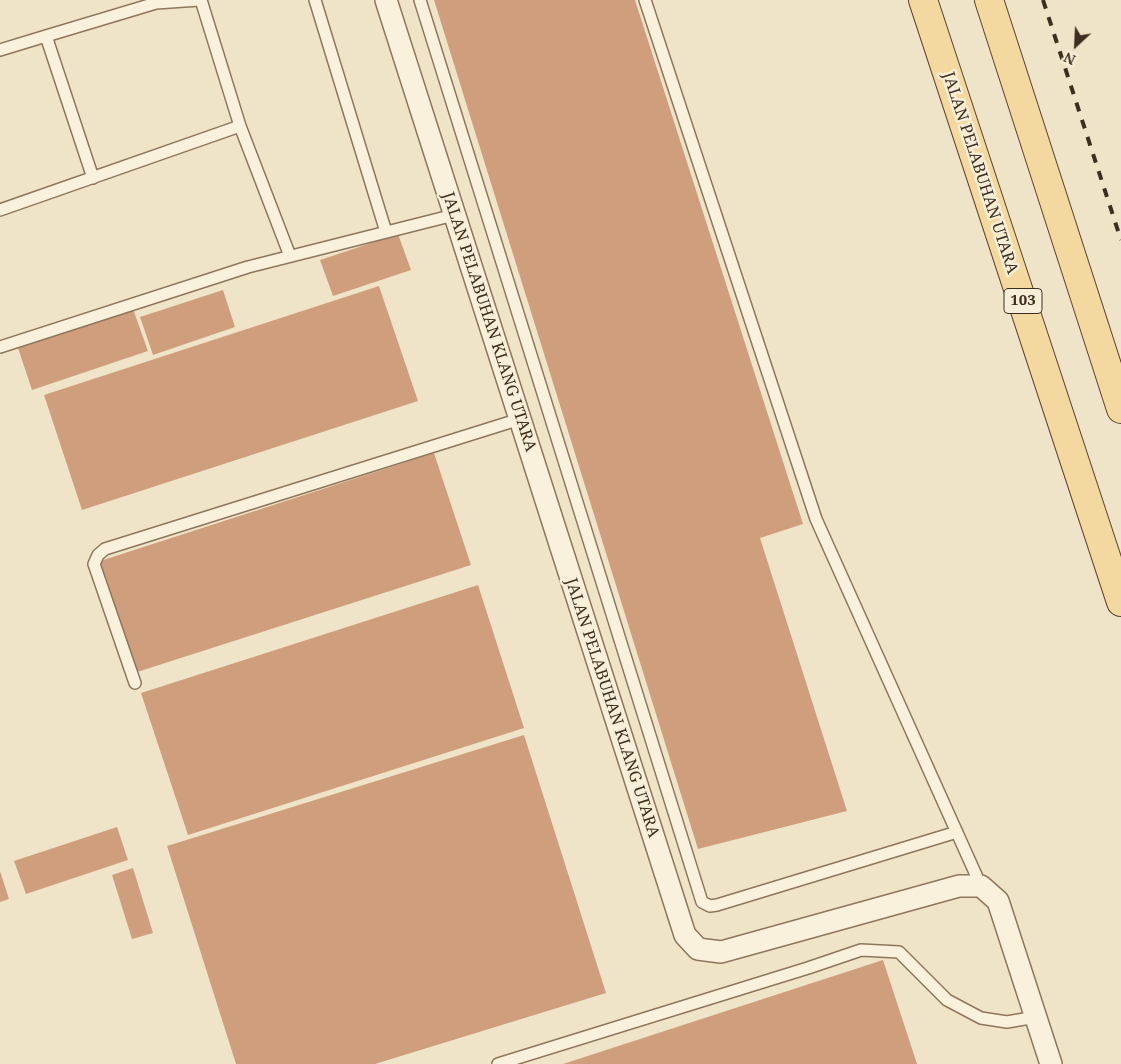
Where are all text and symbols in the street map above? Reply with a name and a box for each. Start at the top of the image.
north arrow [1051,20,1101,70]
text: N [1060,48,1078,70]
street label: JALAN PELABUHAN UTARA [938,70,1022,276]
street label: JALAN PELABUHAN KLANG UTARA [438,190,540,454]
road number: 103 [1004,288,1042,314]
street label: JALAN PELABUHAN KLANG UTARA [561,576,663,840]

